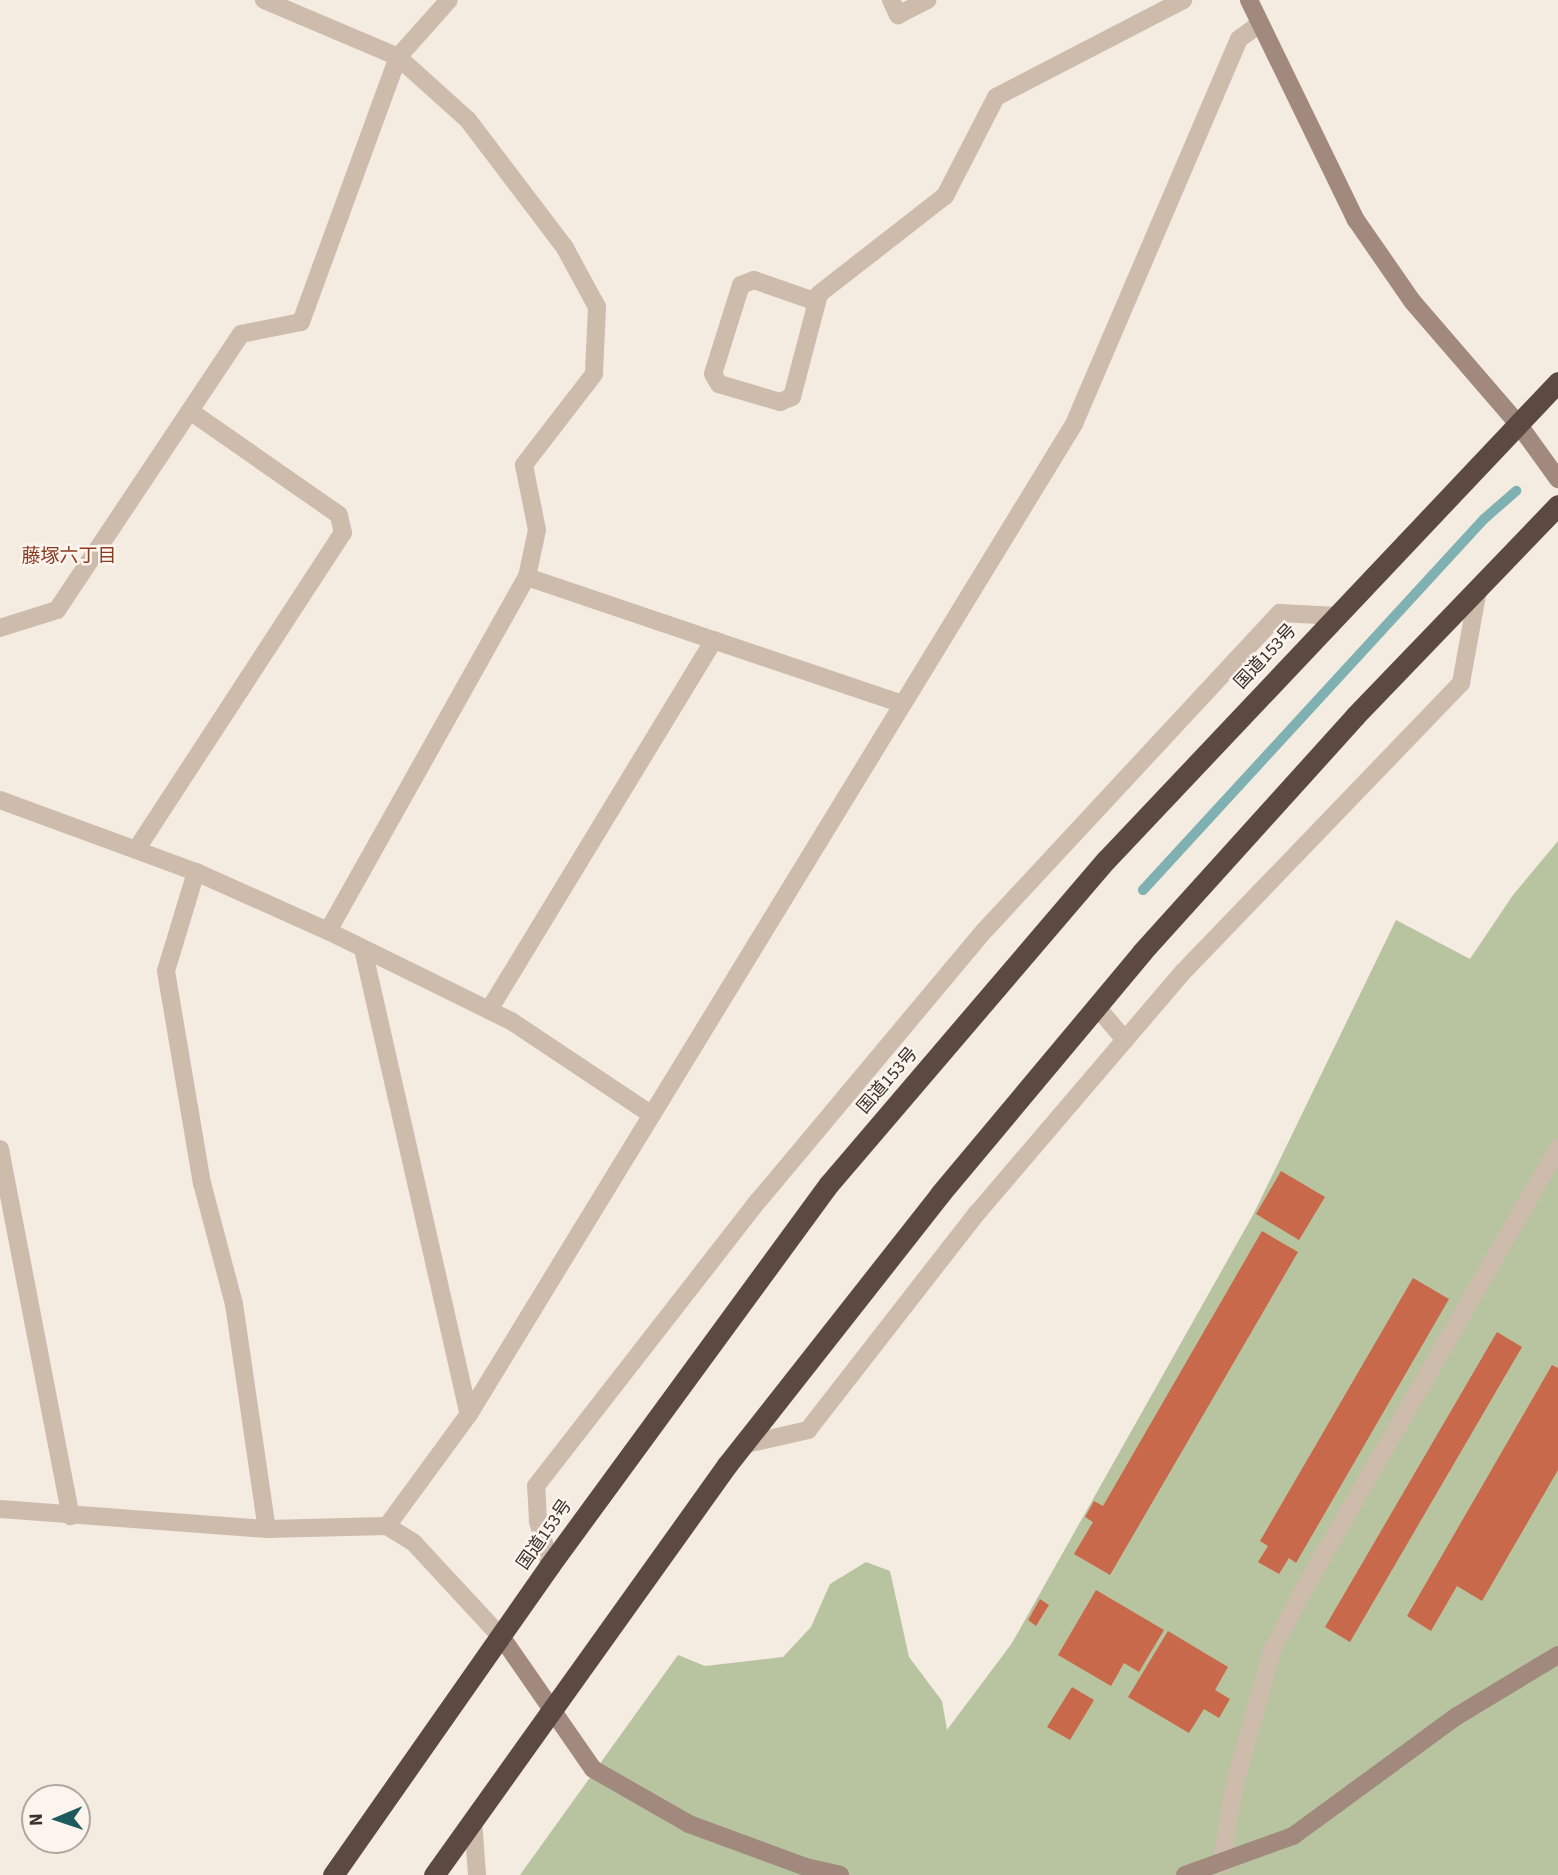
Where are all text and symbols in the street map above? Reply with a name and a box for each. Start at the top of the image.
district label: 藤塚六丁目 [22,546,116,568]
street label: 国道153号 [1231,620,1301,694]
street label: 国道153号 [853,1043,923,1119]
street label: 国道153号 [513,1496,577,1574]
north arrow [21,1784,91,1854]
text: N [23,1813,50,1826]

